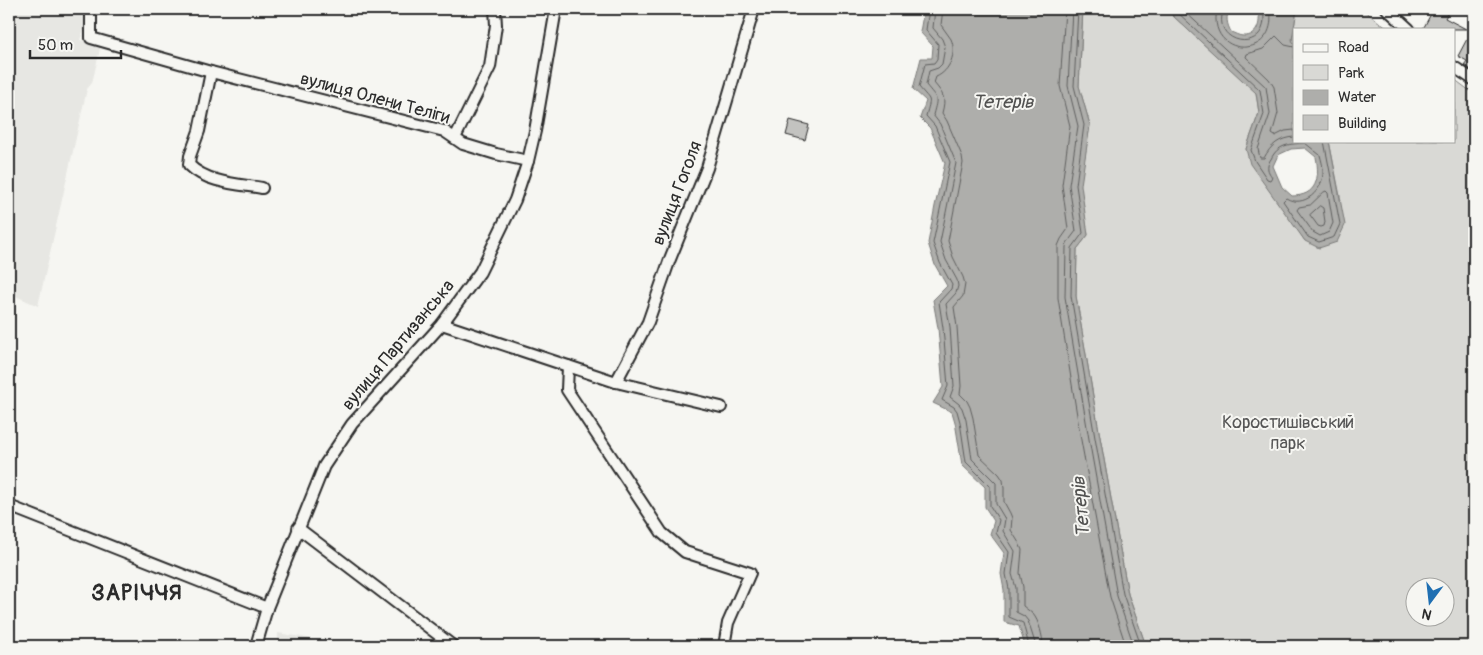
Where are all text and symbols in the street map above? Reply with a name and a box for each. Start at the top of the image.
scale bar [30,28,121,60]
legend [1293,28,1456,142]
text: 50 m [38,36,73,55]
text: Road [1338,38,1369,57]
text: Park [1338,64,1365,83]
street label: вулиця Олени Теліги [298,67,452,129]
text: Water [1338,88,1377,107]
water label: Тетерів [973,90,1034,114]
text: Building [1338,114,1386,133]
street label: вулиця Гоголя [647,138,707,248]
street label: вулиця Партизанська [337,275,459,415]
park label: Коростишівський парк [1222,411,1354,455]
water label: Тетерів [1066,475,1096,538]
north arrow [1406,578,1456,628]
district label: ЗАРІЧЧЯ [92,579,182,607]
text: N [1420,605,1434,624]

